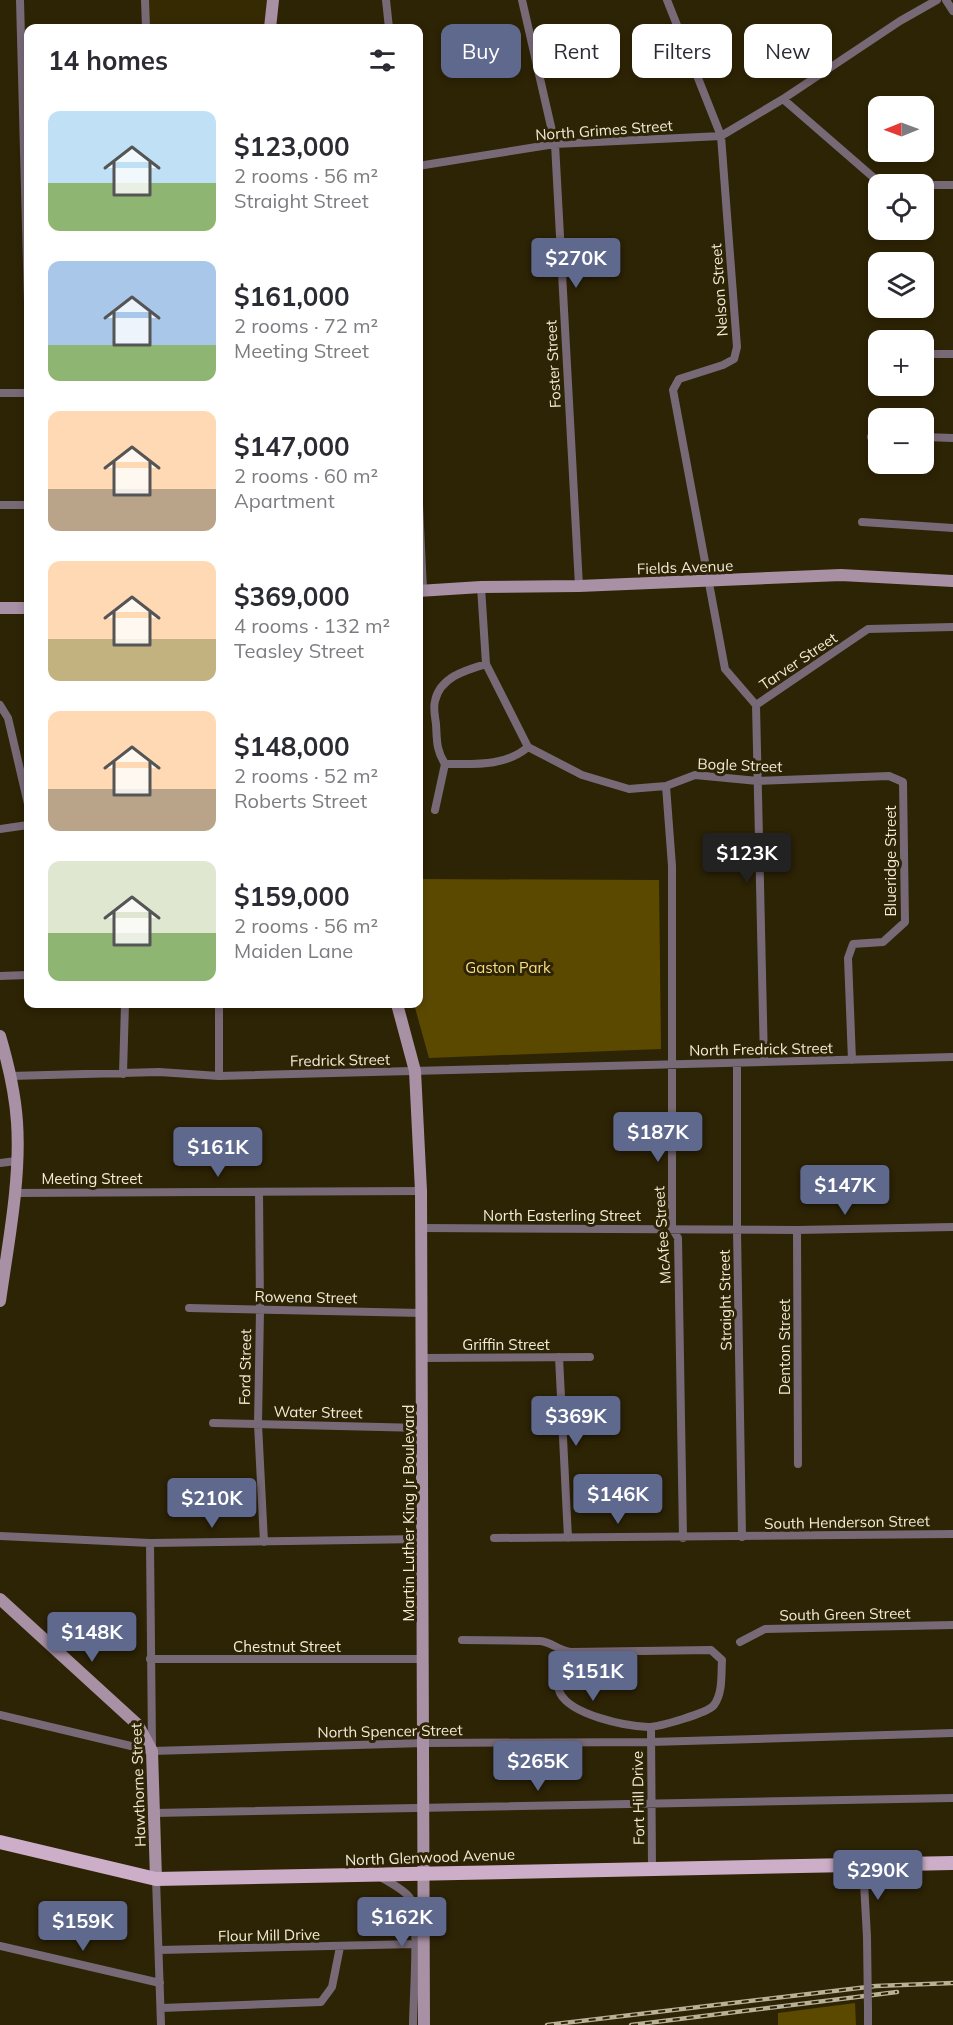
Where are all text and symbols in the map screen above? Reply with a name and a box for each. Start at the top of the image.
chip: Buy [441,24,521,78]
chip: Rent [533,24,620,78]
chip: Filters [632,24,732,78]
chip: New [744,24,832,78]
text: 14 homes [48,44,168,77]
icon: filters [366,44,399,77]
north arrow [868,96,934,162]
map controls [868,96,934,474]
street label: North Grimes Street [535,116,673,144]
text: $123,000 [234,130,350,163]
icon: home [96,135,168,207]
text: 2 rooms · 56 m² [234,163,378,188]
button: locate [868,174,934,240]
text: Straight Street [234,188,369,213]
pin: $270K [534,238,618,289]
street label: Nelson Street [706,243,732,337]
text: $270K [545,245,607,270]
button: layers [868,252,934,318]
text: $161,000 [234,280,350,313]
icon: home [96,285,168,357]
text: 2 rooms · 72 m² [234,313,378,338]
street label: Foster Street [541,319,565,409]
button: + [868,330,934,396]
text: Meeting Street [234,338,369,363]
button: − [868,408,934,474]
text: $147,000 [234,430,350,463]
icon: home [96,435,168,507]
text: 2 rooms · 60 m² [234,463,378,488]
text: Apartment [234,488,335,513]
street label: Fields Avenue [637,556,733,578]
text: $369,000 [234,580,350,613]
icon: home [96,585,168,657]
text: 4 rooms · 132 m² [234,613,390,638]
street label: Tarver Street [756,628,840,694]
text: Teasley Street [234,638,364,663]
text: $148,000 [234,730,350,763]
icon: home [96,735,168,807]
street label: Bogle Street [697,754,783,776]
text: 2 rooms · 52 m² [234,763,378,788]
text: Roberts Street [234,788,367,813]
street label: Blueridge Street [881,805,900,917]
pin: $123K [705,833,789,884]
text: $123K [716,840,778,865]
text: $159,000 [234,880,350,913]
icon: home [96,885,168,957]
text: 2 rooms · 56 m² [234,913,378,938]
text: Maiden Lane [234,938,353,963]
park label: Gaston Park [465,958,551,977]
street label: North Fredrick Street [689,1038,833,1060]
street label: Fredrick Street [290,1050,390,1070]
pin: $187K [616,1112,700,1163]
text: $187K [627,1119,689,1144]
pin: $161K [176,1127,260,1178]
text: $161K [187,1134,249,1159]
pin: $147K [803,1165,887,1216]
street label: Meeting Street [41,1169,143,1188]
text: $147K [814,1172,876,1197]
street label: McAfee Street [649,1186,675,1284]
street label: North Easterling Street [483,1206,641,1225]
street label: Straight Street [715,1249,735,1351]
street label: Rowena Street [254,1287,358,1307]
street label: Denton Street [775,1299,794,1395]
street label: Ford Street [235,1329,255,1405]
street label: Griffin Street [462,1335,550,1354]
pin: $369K [534,1396,618,1447]
street label: Water Street [273,1402,363,1422]
text: $369K [545,1403,607,1428]
street label: Martin Luther King Jr Boulevard [399,1405,418,1621]
pin: $146K [576,1474,660,1525]
pin: $210K [170,1478,254,1529]
text: $146K [587,1481,649,1506]
text: $210K [181,1485,243,1510]
street label: South Henderson Street [764,1511,930,1533]
street label: South Green Street [779,1603,911,1625]
pin: $148K [50,1612,134,1663]
text: $148K [61,1619,123,1644]
street label: Chestnut Street [233,1637,341,1656]
pin: $151K [551,1651,635,1702]
text: $151K [562,1658,624,1683]
street label: North Spencer Street [317,1720,463,1742]
street label: Hawthorne Street [126,1723,150,1847]
pin: $265K [496,1741,580,1792]
text: $265K [507,1748,569,1773]
street label: Fort Hill Drive [628,1751,648,1845]
street label: North Glenwood Avenue [345,1845,515,1869]
pin: $290K [836,1850,920,1901]
text: $290K [847,1857,909,1882]
pin: $162K [360,1897,444,1948]
pin: $159K [41,1901,125,1952]
text: $162K [371,1904,433,1929]
text: $159K [52,1908,114,1933]
street label: Flour Mill Drive [218,1925,320,1945]

